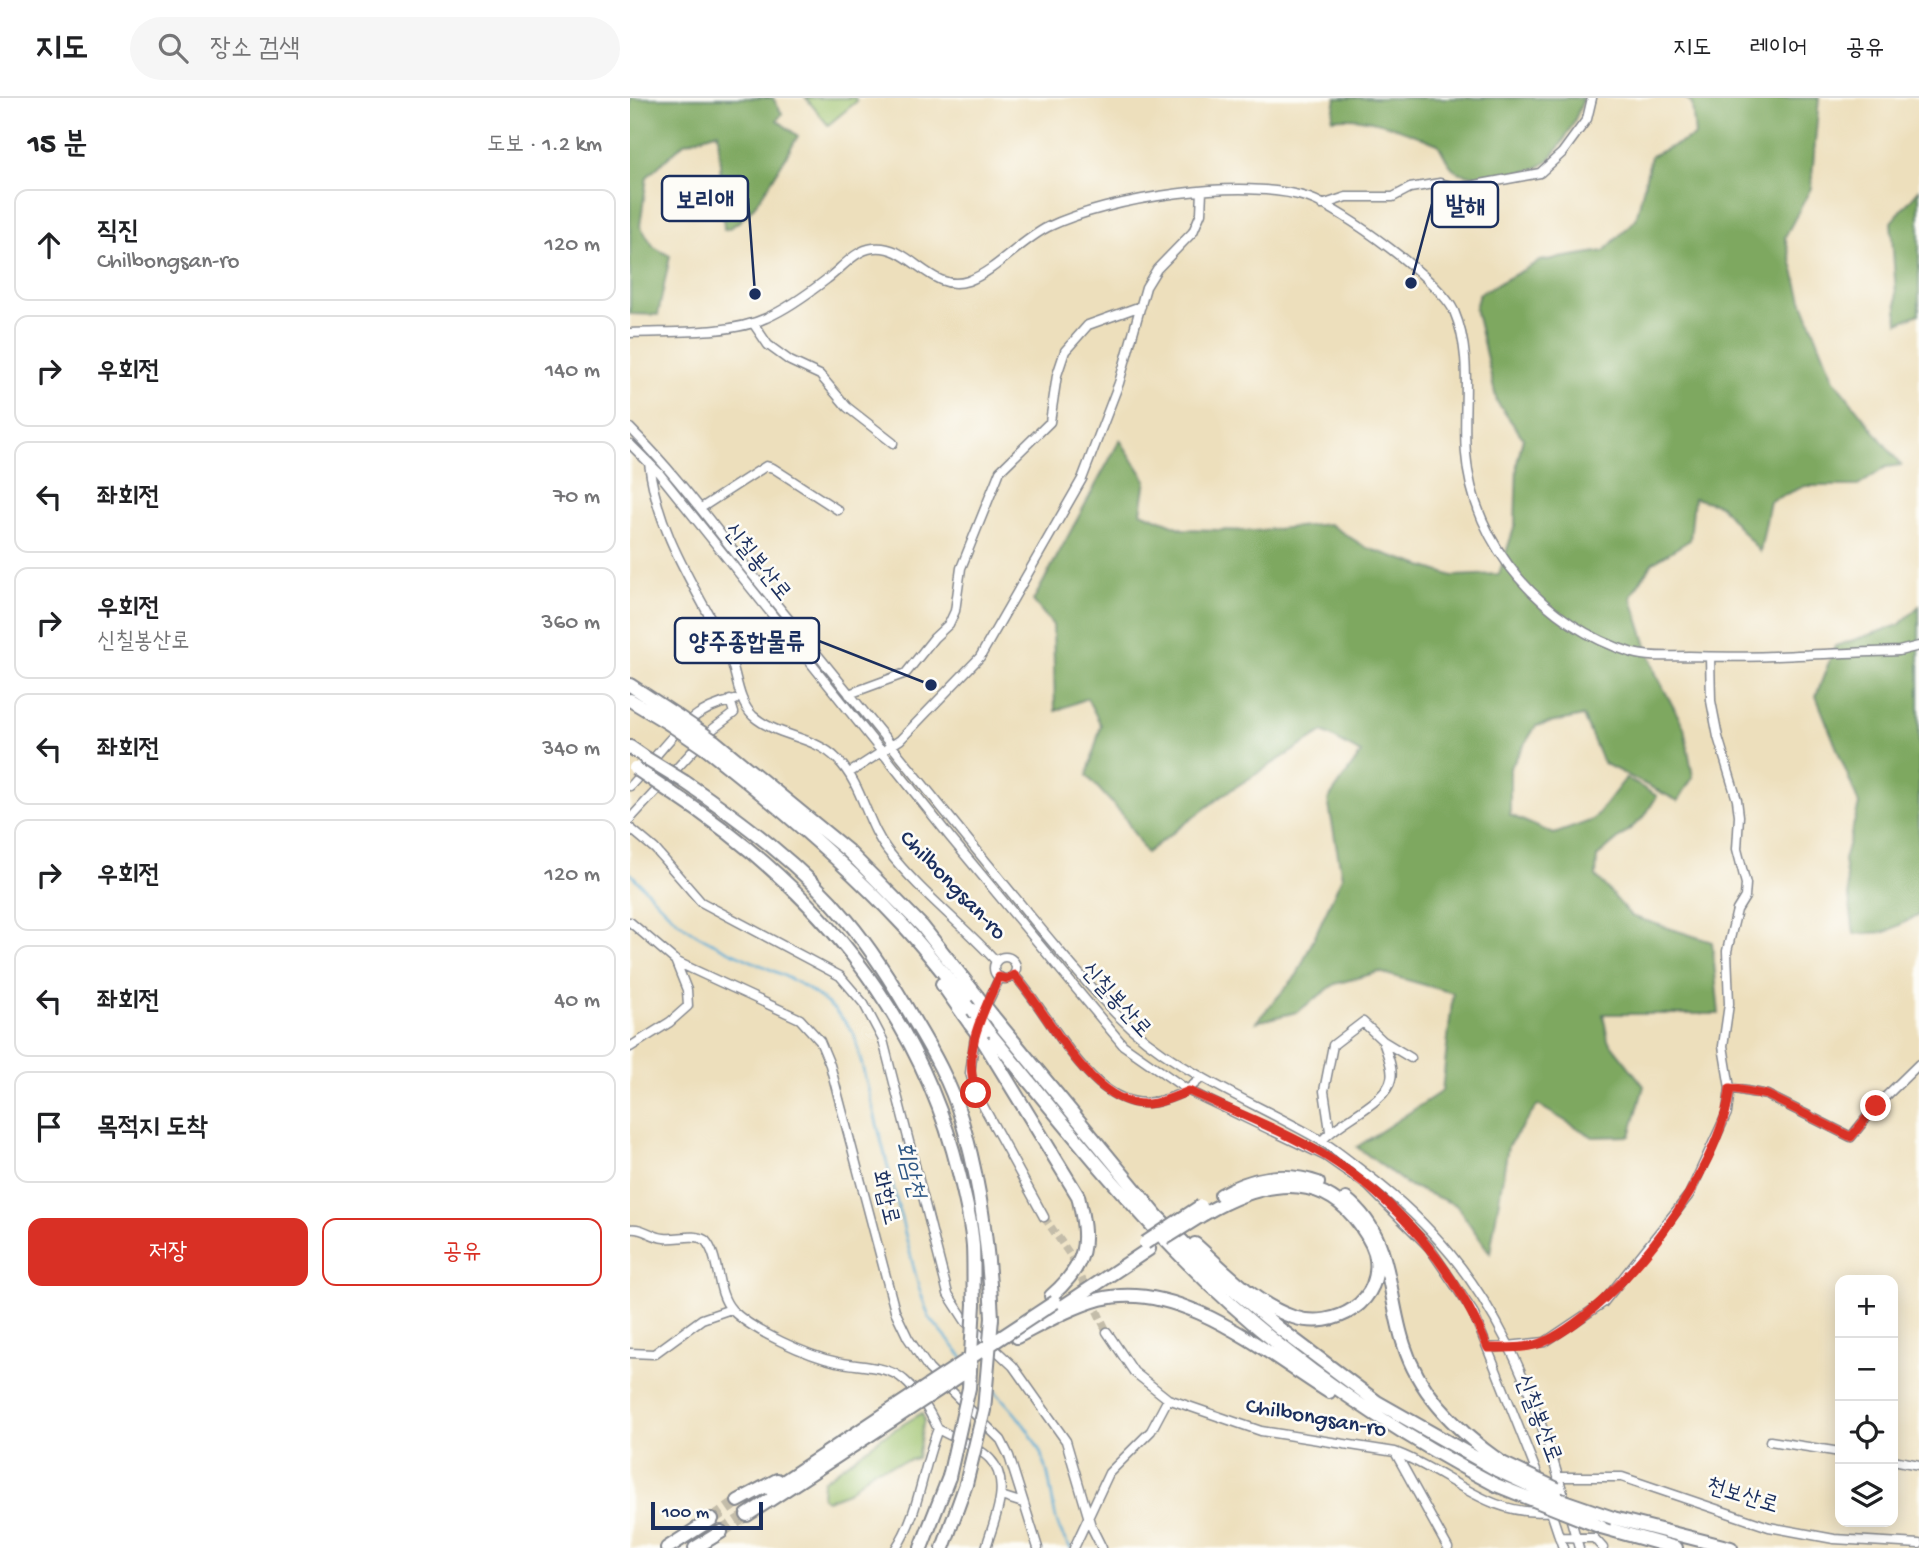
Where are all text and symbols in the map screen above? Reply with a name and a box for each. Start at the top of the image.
search box [130,17,620,80]
icon: search [154,29,192,67]
text: 지도 [35,32,88,70]
text: 장소 검색 [210,35,300,66]
text: 지도 [1673,35,1711,64]
text: 레이어 [1749,35,1807,64]
text: 공유 [1845,35,1884,64]
text: 15 분 [28,129,87,164]
text: 도보 · 1.2 km [487,132,602,159]
callout: 보리애 [662,176,748,221]
callout: 발해 [1432,182,1498,227]
text: 보리애 [676,188,734,217]
text: 발해 [1446,194,1485,223]
text: 직진 [97,218,139,249]
icon: ahead [30,226,68,264]
text: 120 m [545,232,600,259]
text: Chilbongsan-ro [97,249,239,276]
icon: right [30,352,68,390]
text: 우회전 [97,358,160,389]
text: 140 m [545,358,600,385]
icon: left [30,478,68,516]
text: 좌회전 [97,484,160,515]
text: 70 m [553,484,600,511]
street label: 신칠봉산로 [716,519,796,607]
text: 우회전 [97,595,160,626]
icon: right [30,604,68,642]
text: 360 m [542,610,600,637]
callout: 양주종합물류 [675,618,819,663]
text: 신칠봉산로 [97,629,190,656]
text: 양주종합물류 [689,630,805,659]
icon: left [30,730,68,768]
text: 좌회전 [97,736,160,767]
text: 340 m [542,736,600,763]
street label: Chilbongsan-ro [893,825,1011,947]
icon: right [30,856,68,894]
text: 우회전 [97,862,160,893]
text: 120 m [545,862,600,889]
street label: 신칠봉산로 [1074,958,1156,1044]
icon: left [30,982,68,1020]
text: 좌회전 [97,988,160,1019]
text: 40 m [554,988,600,1015]
route start [960,1077,991,1108]
route end [1860,1090,1891,1121]
icon: arrive [30,1108,68,1146]
text: 목적지 도착 [97,1114,208,1145]
water label: 회암천 [886,1138,930,1204]
street label: 화합로 [864,1168,904,1228]
button: 저장 [28,1218,308,1286]
button: 공유 [322,1218,602,1286]
map controls [1835,1275,1898,1527]
button: + [1835,1275,1898,1338]
button: − [1835,1338,1898,1401]
street label: 신칠봉산로 [1508,1371,1566,1467]
street label: Chilbongsan-ro [1244,1393,1389,1445]
button: locate [1835,1401,1898,1464]
button: layers [1835,1464,1898,1527]
street label: 천보산로 [1703,1473,1781,1521]
scale bar [651,1499,763,1531]
text: 100 m [662,1502,709,1525]

